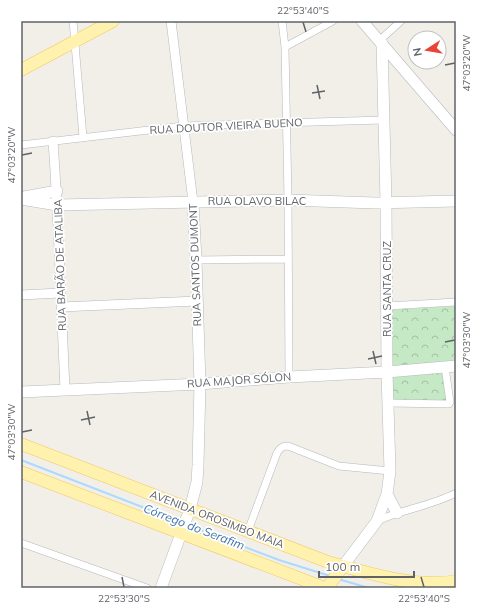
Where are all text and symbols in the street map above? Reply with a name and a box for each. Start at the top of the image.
text: 22°53'40"S [277,4,329,17]
north arrow [407,30,447,70]
text: 47°03'20"W [460,35,473,91]
text: N [410,47,425,58]
street label: RUA DOUTOR VIEIRA BUENO [149,115,303,137]
text: 47°03'20"W [5,127,18,183]
street label: RUA OLAVO BILAC [208,194,306,208]
street label: RUA BARÃO DE ATALIBA [51,199,69,331]
street label: RUA SANTOS DUMONT [186,203,204,327]
street label: RUA SANTA CRUZ [380,240,394,337]
text: 47°03'30"W [460,312,473,368]
street label: RUA MAJOR SÓLON [186,369,292,391]
text: 47°03'30"W [5,404,18,460]
street label: AVENIDA OROSIMBO MAIA [148,487,286,551]
water label: Córrego do Serafim [141,500,247,553]
scale bar [319,553,414,579]
text: 100 m [325,559,360,574]
text: 22°53'30"S [98,592,150,605]
text: 22°53'40"S [398,592,450,605]

